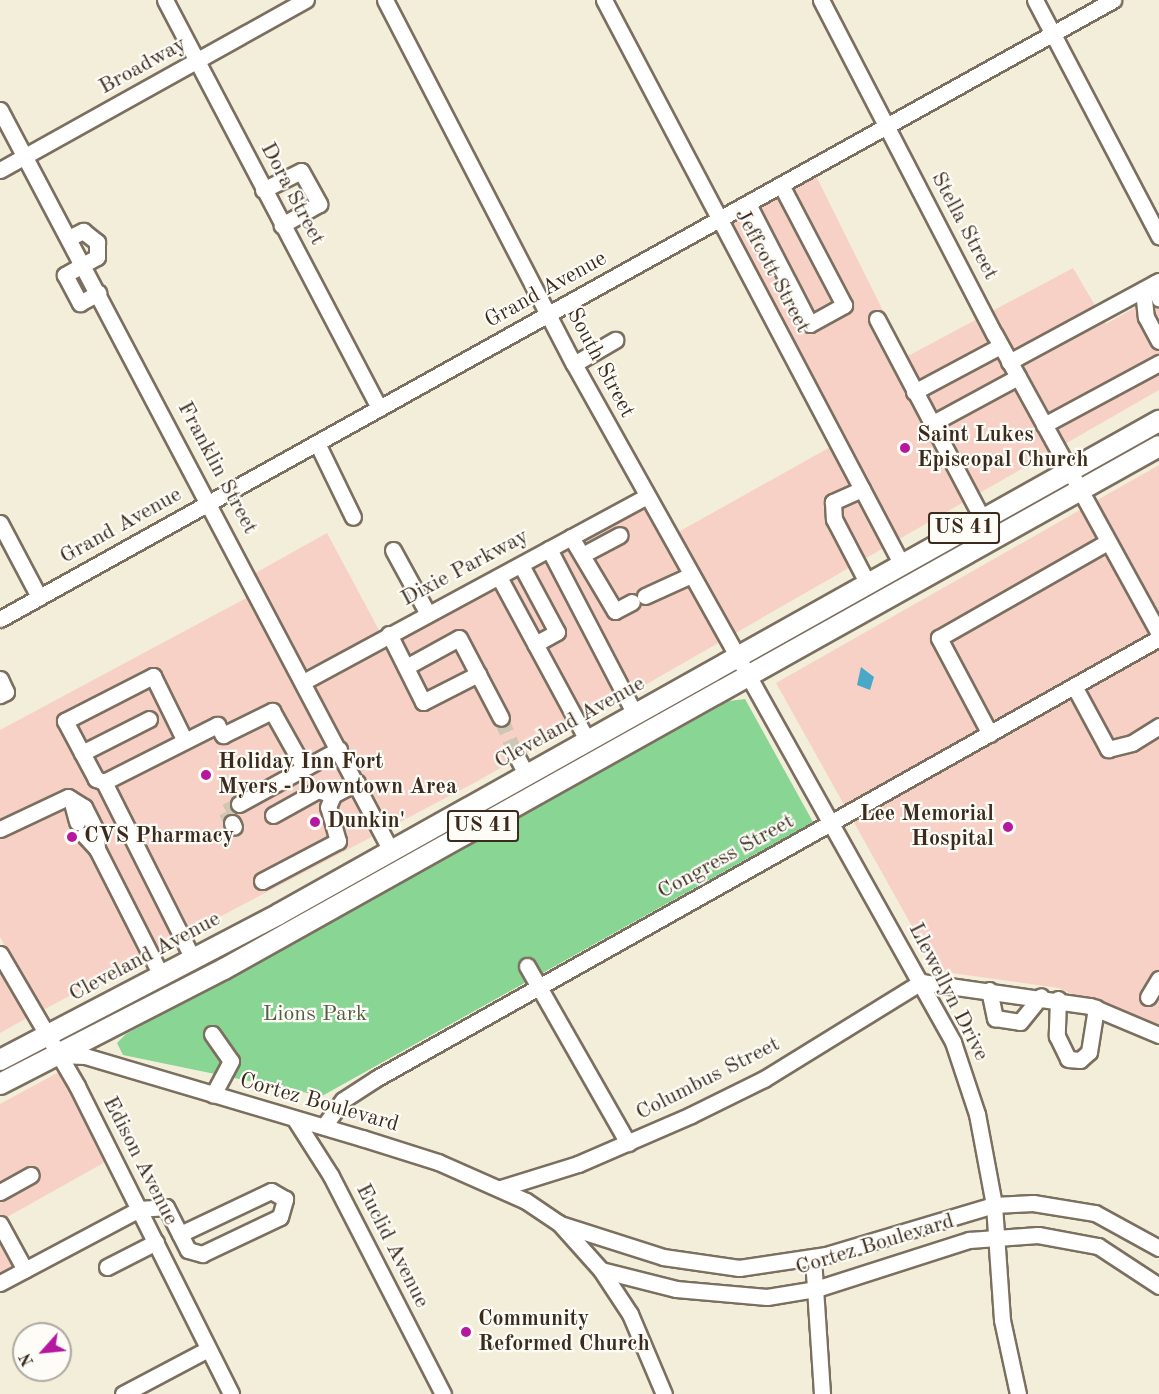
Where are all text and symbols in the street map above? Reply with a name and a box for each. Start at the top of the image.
street label: Broadway [95,31,191,101]
street label: Dora Street [254,138,330,250]
street label: Stella Street [924,167,1004,285]
street label: Jeffcott Street [728,204,816,338]
street label: Grand Avenue [481,246,611,334]
street label: South Street [560,304,640,422]
street label: Franklin Street [171,397,263,539]
place label: Saint Lukes Episcopal Church [917,422,1089,474]
marker: Saint Lukes Episcopal Church [898,441,912,455]
street label: Grand Avenue [56,482,186,570]
road number: US 41 [928,510,1000,546]
street label: Dixie Parkway [397,523,533,613]
street label: Cleveland Avenue [490,671,650,775]
place label: Holiday Inn Fort Myers - Downtown Area [218,749,457,800]
marker: Holiday Inn Fort Myers - Downtown Area [199,768,213,782]
place label: Lee Memorial Hospital [860,801,994,852]
road number: US 41 [447,808,519,844]
place label: Dunkin' [327,809,405,835]
street label: Congress Street [653,809,799,905]
marker: Dunkin' [308,815,322,829]
marker: Lee Memorial Hospital [999,818,1017,836]
place label: CVS Pharmacy [84,824,234,850]
marker: CVS Pharmacy [65,830,79,844]
street label: Cleveland Avenue [65,906,225,1008]
street label: Llewellyn Drive [902,919,994,1065]
park label: Lions Park [263,1002,367,1028]
street label: Columbus Street [632,1031,784,1127]
street label: Cortez Boulevard [236,1068,402,1138]
street label: Edison Avenue [96,1092,184,1230]
street label: Euclid Avenue [349,1179,435,1313]
street label: Cortez Boulevard [792,1208,958,1282]
place label: Community Reformed Church [478,1306,650,1358]
north arrow [12,1322,72,1382]
marker: Community Reformed Church [459,1325,473,1339]
text: N [18,1350,38,1368]

